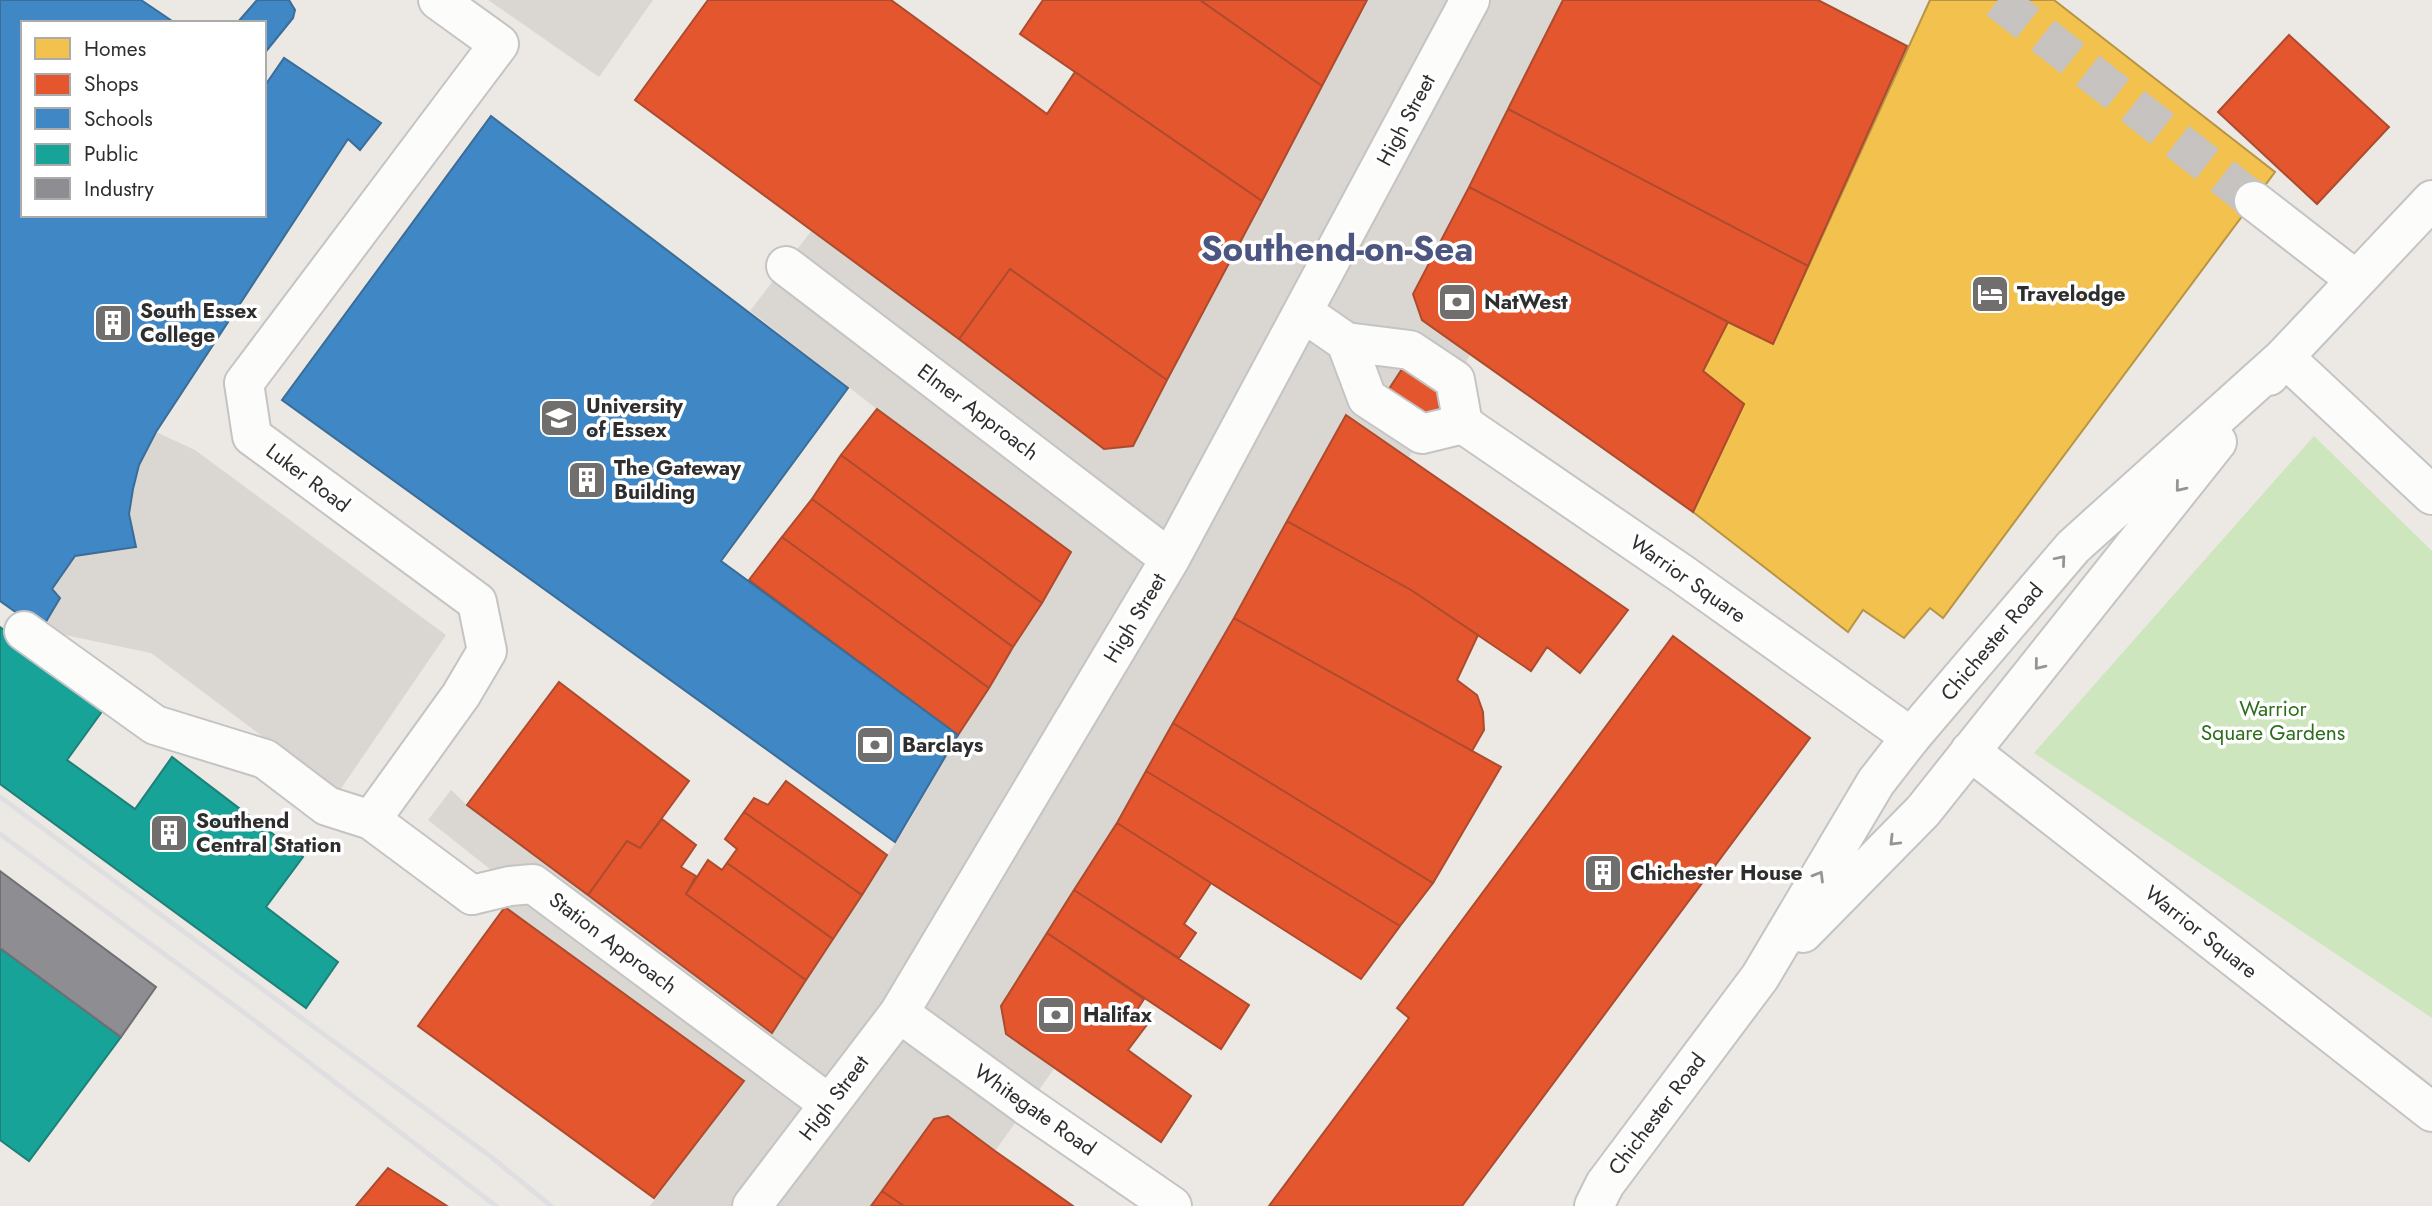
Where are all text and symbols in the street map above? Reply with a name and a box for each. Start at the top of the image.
legend [21,21,266,217]
text: Homes [84,34,146,64]
text: Shops [84,69,138,99]
street label: High Street [1369,69,1443,171]
text: Schools [84,104,153,134]
text: Public [84,139,138,169]
text: Industry [84,174,155,204]
district label: Southend-on-Sea [1201,224,1473,274]
hotel icon: Travelodge [1969,273,2011,315]
place label: Travelodge [2017,279,2126,309]
bank icon: NatWest [1436,281,1478,323]
place label: NatWest [1484,287,1568,317]
place label: South Essex College [140,296,258,350]
building icon: South Essex College [92,302,134,344]
street label: Elmer Approach [911,357,1045,467]
place label: University of Essex [586,391,684,445]
school or university icon: University of Essex [538,397,580,439]
street label: Luker Road [260,436,356,520]
place label: The Gateway Building [614,453,742,507]
building icon: The Gateway Building [566,459,608,501]
one-way arrow [2176,480,2189,492]
street label: Warrior Square [1624,528,1752,630]
one-way arrow [2053,556,2065,569]
street label: High Street [1096,567,1174,669]
street label: Chichester Road [1934,576,2050,708]
one-way arrow [2034,657,2047,670]
park label: Warrior Square Gardens [2201,694,2345,748]
bank icon: Barclays [854,724,896,766]
place label: Barclays [902,730,984,760]
place label: Southend Central Station [196,806,342,860]
building icon: Southend Central Station [148,812,190,854]
one-way arrow [1890,832,1903,845]
building icon: Chichester House [1582,852,1624,894]
place label: Chichester House [1630,858,1803,888]
one-way arrow [1811,871,1824,884]
street label: Warrior Square [2138,878,2264,986]
street label: Station Approach [543,885,683,1001]
bank icon: Halifax [1035,994,1077,1036]
place label: Halifax [1083,1000,1153,1030]
street label: Chichester Road [1601,1047,1713,1181]
street label: High Street [792,1049,876,1147]
street label: Whitegate Road [968,1057,1102,1163]

